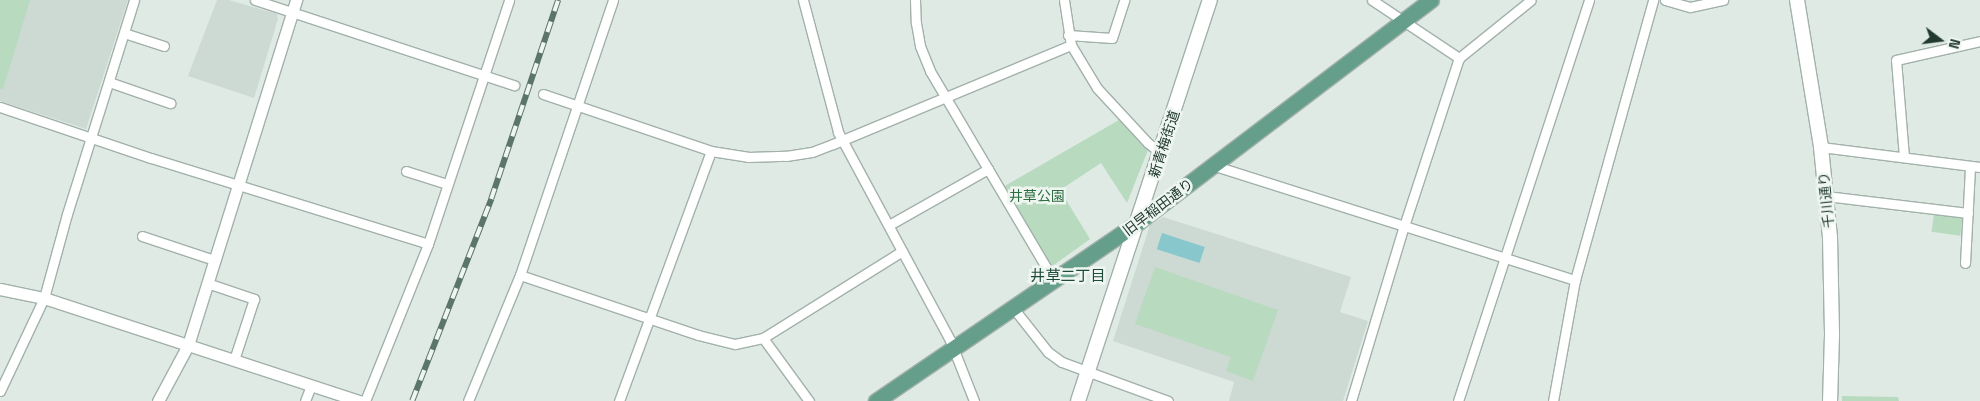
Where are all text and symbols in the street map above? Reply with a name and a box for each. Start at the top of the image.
north arrow [1915,15,1965,65]
text: N [1945,37,1964,51]
street label: 新青梅街道 [1145,108,1183,180]
street label: 千川通り [1815,171,1837,229]
street label: 旧早稲田通り [1119,175,1197,239]
park label: 井草公園 [1009,188,1065,204]
district label: 井草二丁目 [1031,267,1105,285]

